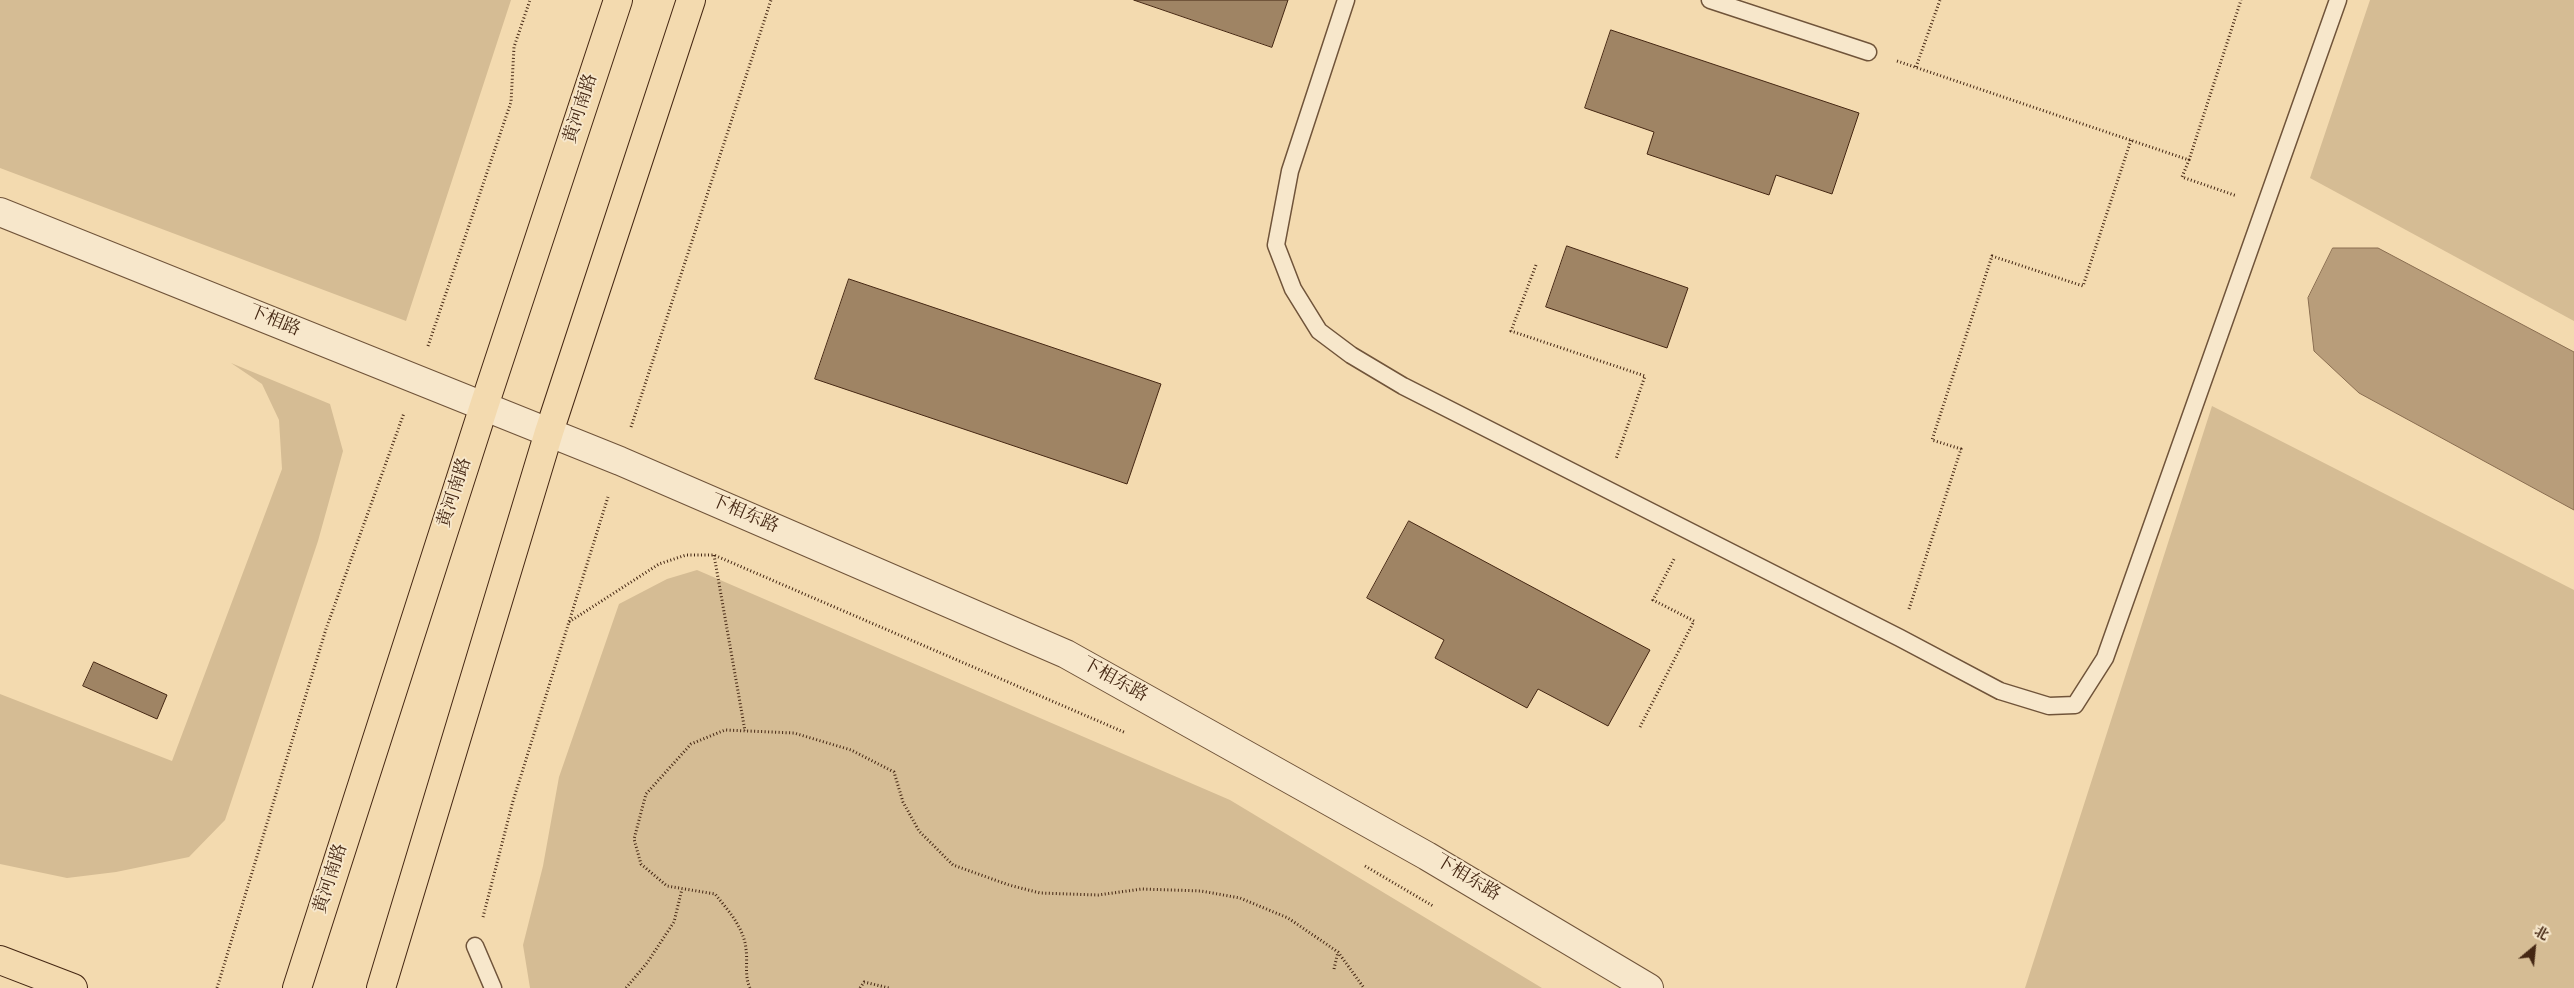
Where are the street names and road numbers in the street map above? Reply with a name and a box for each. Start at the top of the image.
street label: 黄河南路 [561,71,603,147]
street label: 下相路 [245,302,303,342]
street label: 黄河南路 [435,455,477,531]
street label: 下相东路 [707,491,781,539]
street label: 下相东路 [1077,654,1151,708]
street label: 黄河南路 [311,841,353,917]
street label: 下相东路 [1431,851,1503,907]

